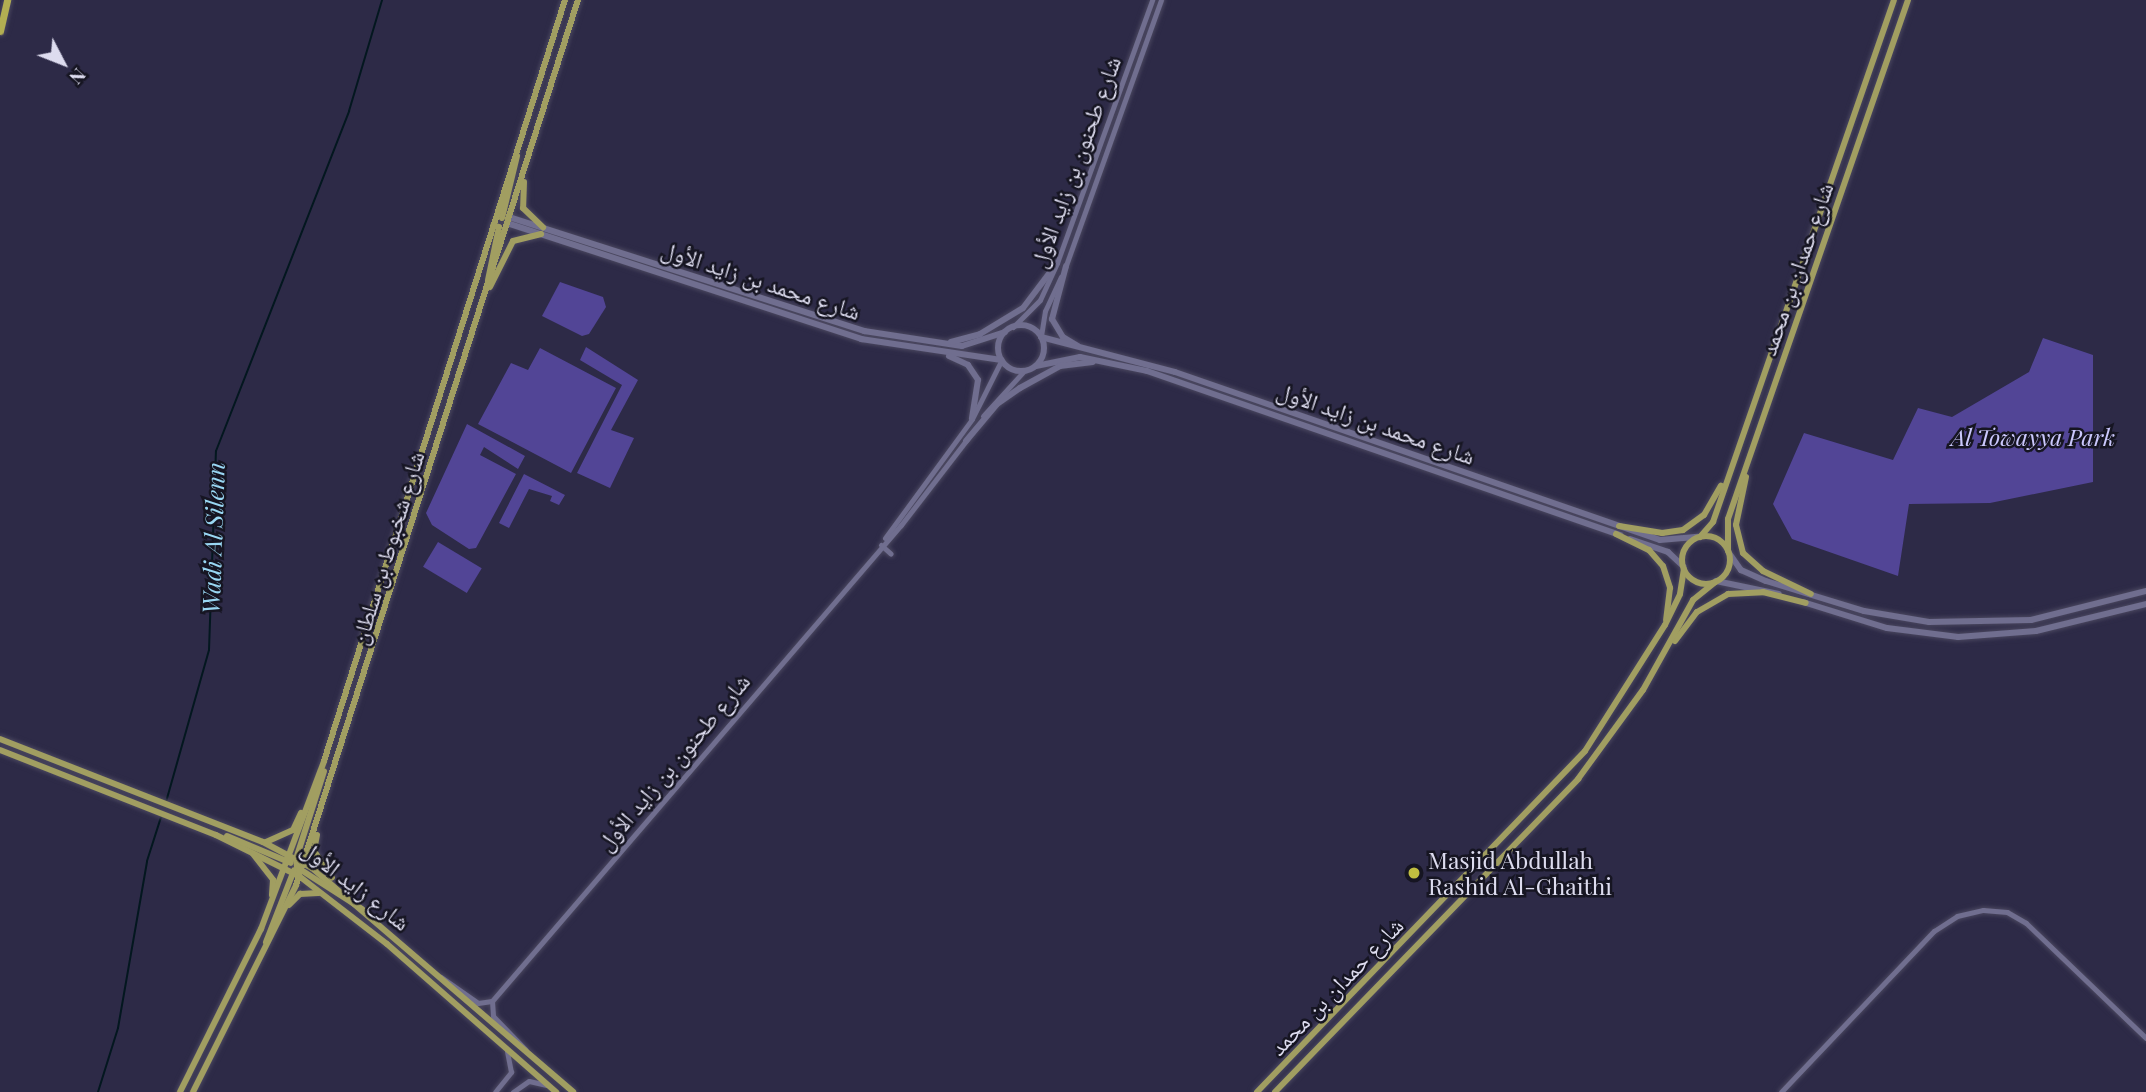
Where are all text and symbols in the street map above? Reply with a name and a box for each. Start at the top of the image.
north arrow [28,28,98,98]
street label: شارع طحنون بن زايد الأول [1024,53,1126,271]
text: N [64,63,93,91]
street label: شارع حمدان بن محمد [1754,179,1838,359]
street label: شارع محمد بن زايد الأول [658,235,864,325]
street label: شارع محمد بن زايد الأول [1273,376,1479,470]
park label: Al Towayya Park [1950,423,2116,451]
street label: شارع شخبوط بن سلطان [344,448,430,648]
water label: Wadi Al Silenn [196,461,230,615]
street label: شارع طحنون بن زايد الأول [591,668,755,856]
street label: شارع زايد الأول [296,834,416,936]
place label: Masjid Abdullah Rashid Al-Ghaithi [1428,846,1613,900]
marker: Masjid Abdullah Rashid Al-Ghaithi [1406,865,1422,881]
street label: شارع حمدان بن محمد [1263,911,1409,1061]

